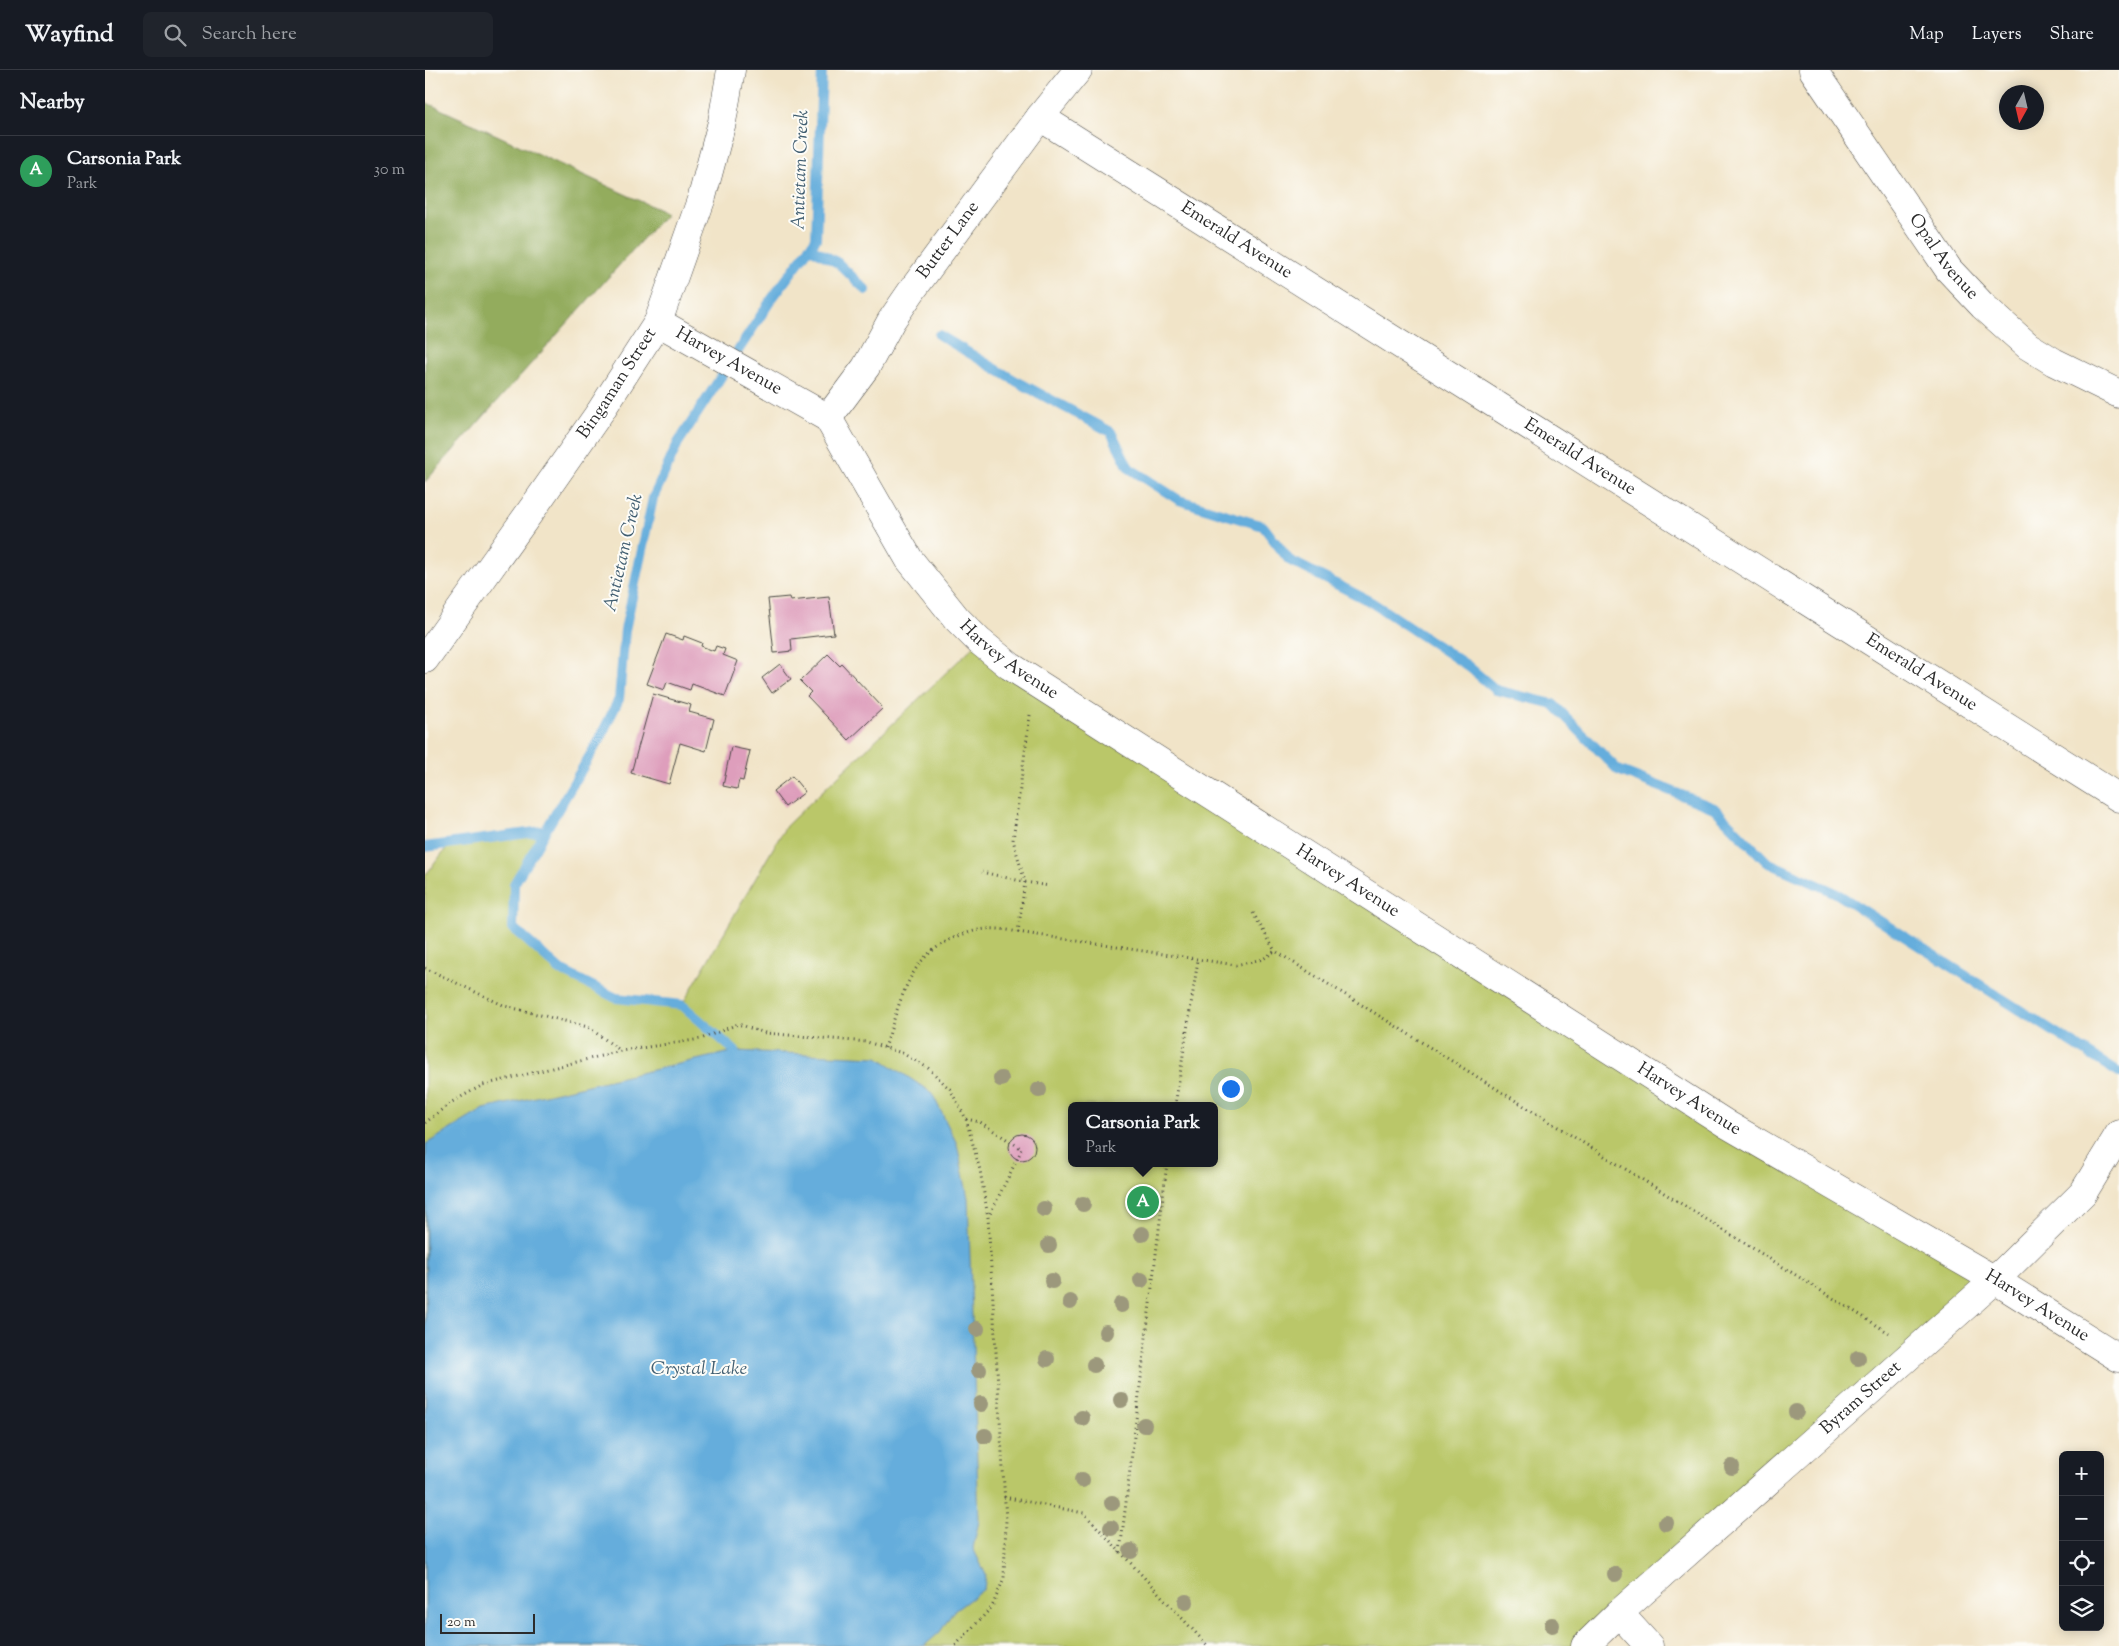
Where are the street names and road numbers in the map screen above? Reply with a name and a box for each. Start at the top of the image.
street label: Butter Lane [911,196,986,285]
street label: Emerald Avenue [1175,196,1297,286]
street label: Opal Avenue [1902,209,1984,306]
street label: Harvey Avenue [670,321,787,402]
street label: Bingaman Street [572,323,664,445]
street label: Emerald Avenue [1518,412,1641,503]
street label: Harvey Avenue [953,615,1063,707]
street label: Emerald Avenue [1860,628,1982,718]
street label: Harvey Avenue [1290,839,1405,925]
street label: Harvey Avenue [1631,1057,1746,1143]
street label: Harvey Avenue [1980,1264,2094,1349]
street label: Byram Street [1815,1355,1908,1442]

